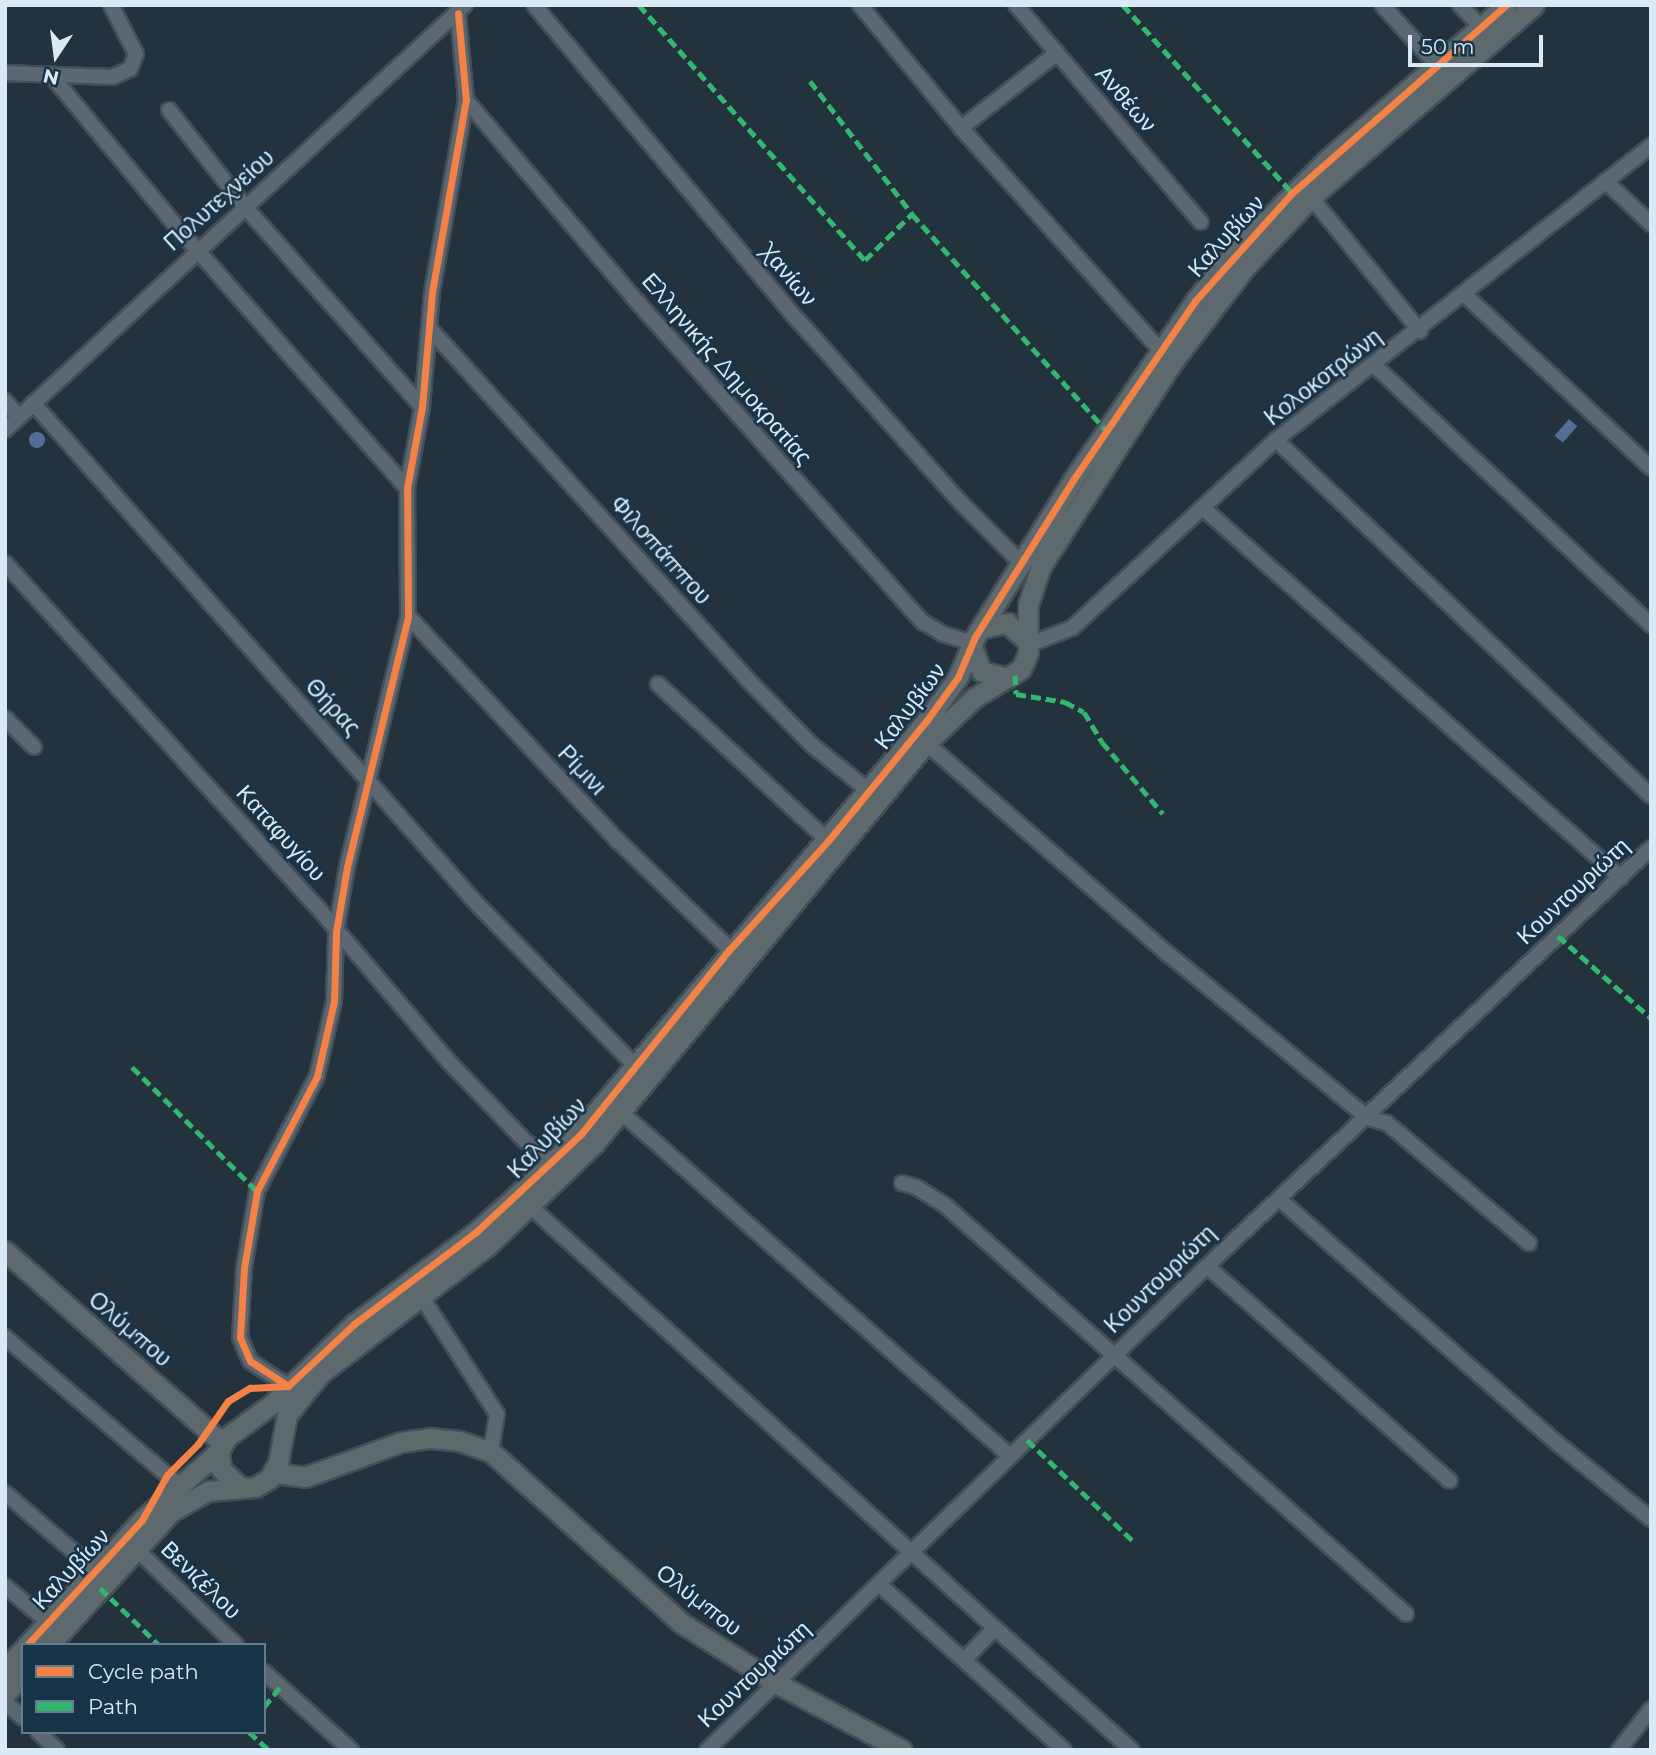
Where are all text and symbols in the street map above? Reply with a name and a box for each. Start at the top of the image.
north arrow [21,21,91,91]
scale bar [1411,21,1546,65]
text: 50 m [1421,34,1475,59]
street label: Ανθέων [1090,60,1162,138]
text: N [41,64,61,90]
street label: Πολυτεχνείου [158,143,280,257]
street label: Καλυβίων [1182,189,1270,283]
street label: Χανίων [755,238,823,312]
street label: Ελληνικής Δημοκρατίας [636,267,818,471]
street label: Κολοκοτρώνη [1259,323,1387,431]
street label: Φιλοπάππου [605,490,717,610]
street label: Καλυβίων [869,657,951,755]
street label: Θήρας [300,673,366,741]
street label: Ρίμινι [552,739,612,801]
street label: Καταφυγίου [231,779,331,887]
street label: Κουντουριώτη [1511,832,1635,950]
street label: Καλυβίων [502,1092,592,1184]
street label: Κουντουριώτη [1099,1219,1221,1339]
street label: Ολύμπου [83,1286,177,1372]
street label: Καλυβίων [26,1523,116,1615]
street label: Βενιζέλου [155,1535,247,1625]
street label: Ολύμπου [651,1558,747,1642]
street label: Κουντουριώτη [692,1615,816,1733]
legend [21,1643,266,1734]
text: Cycle path [88,1659,199,1684]
text: Path [88,1694,138,1719]

